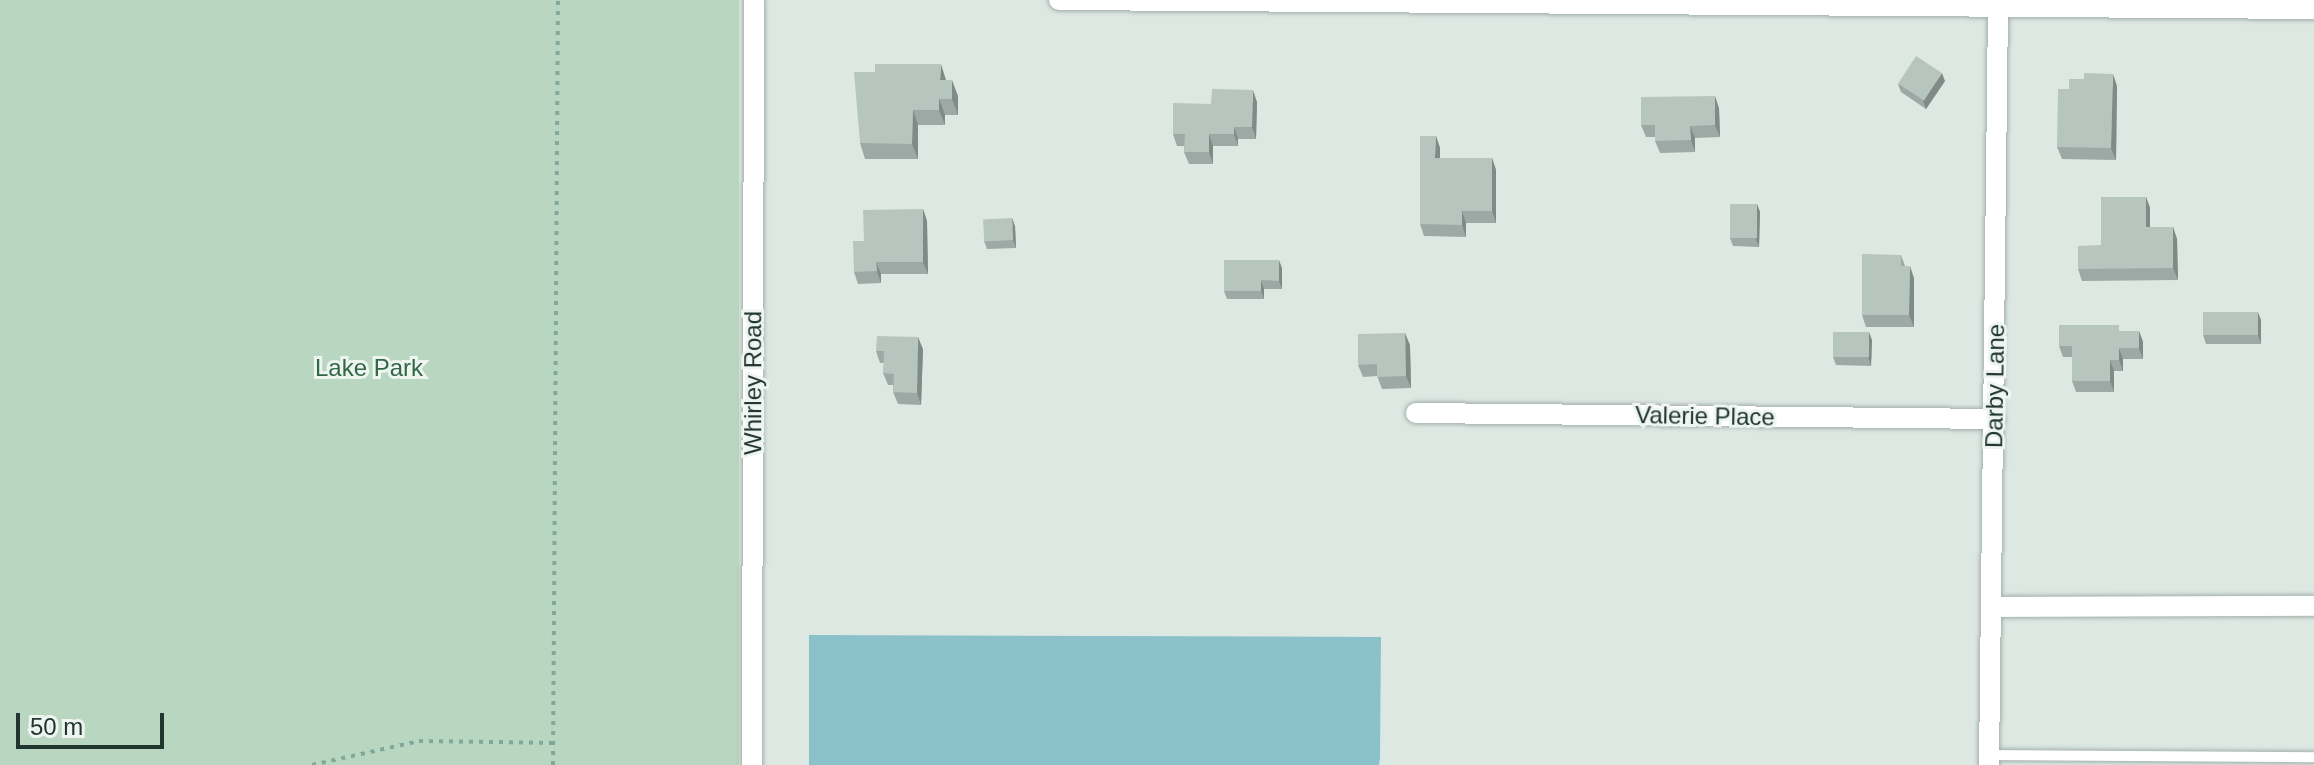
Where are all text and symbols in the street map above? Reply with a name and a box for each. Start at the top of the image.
street label: Whirley Road [739,311,767,455]
street label: Darby Lane [1980,324,2010,448]
park label: Lake Park [315,354,423,382]
street label: Valerie Place [1635,400,1775,432]
scale bar [20,697,168,747]
text: 50 m [30,713,83,740]

